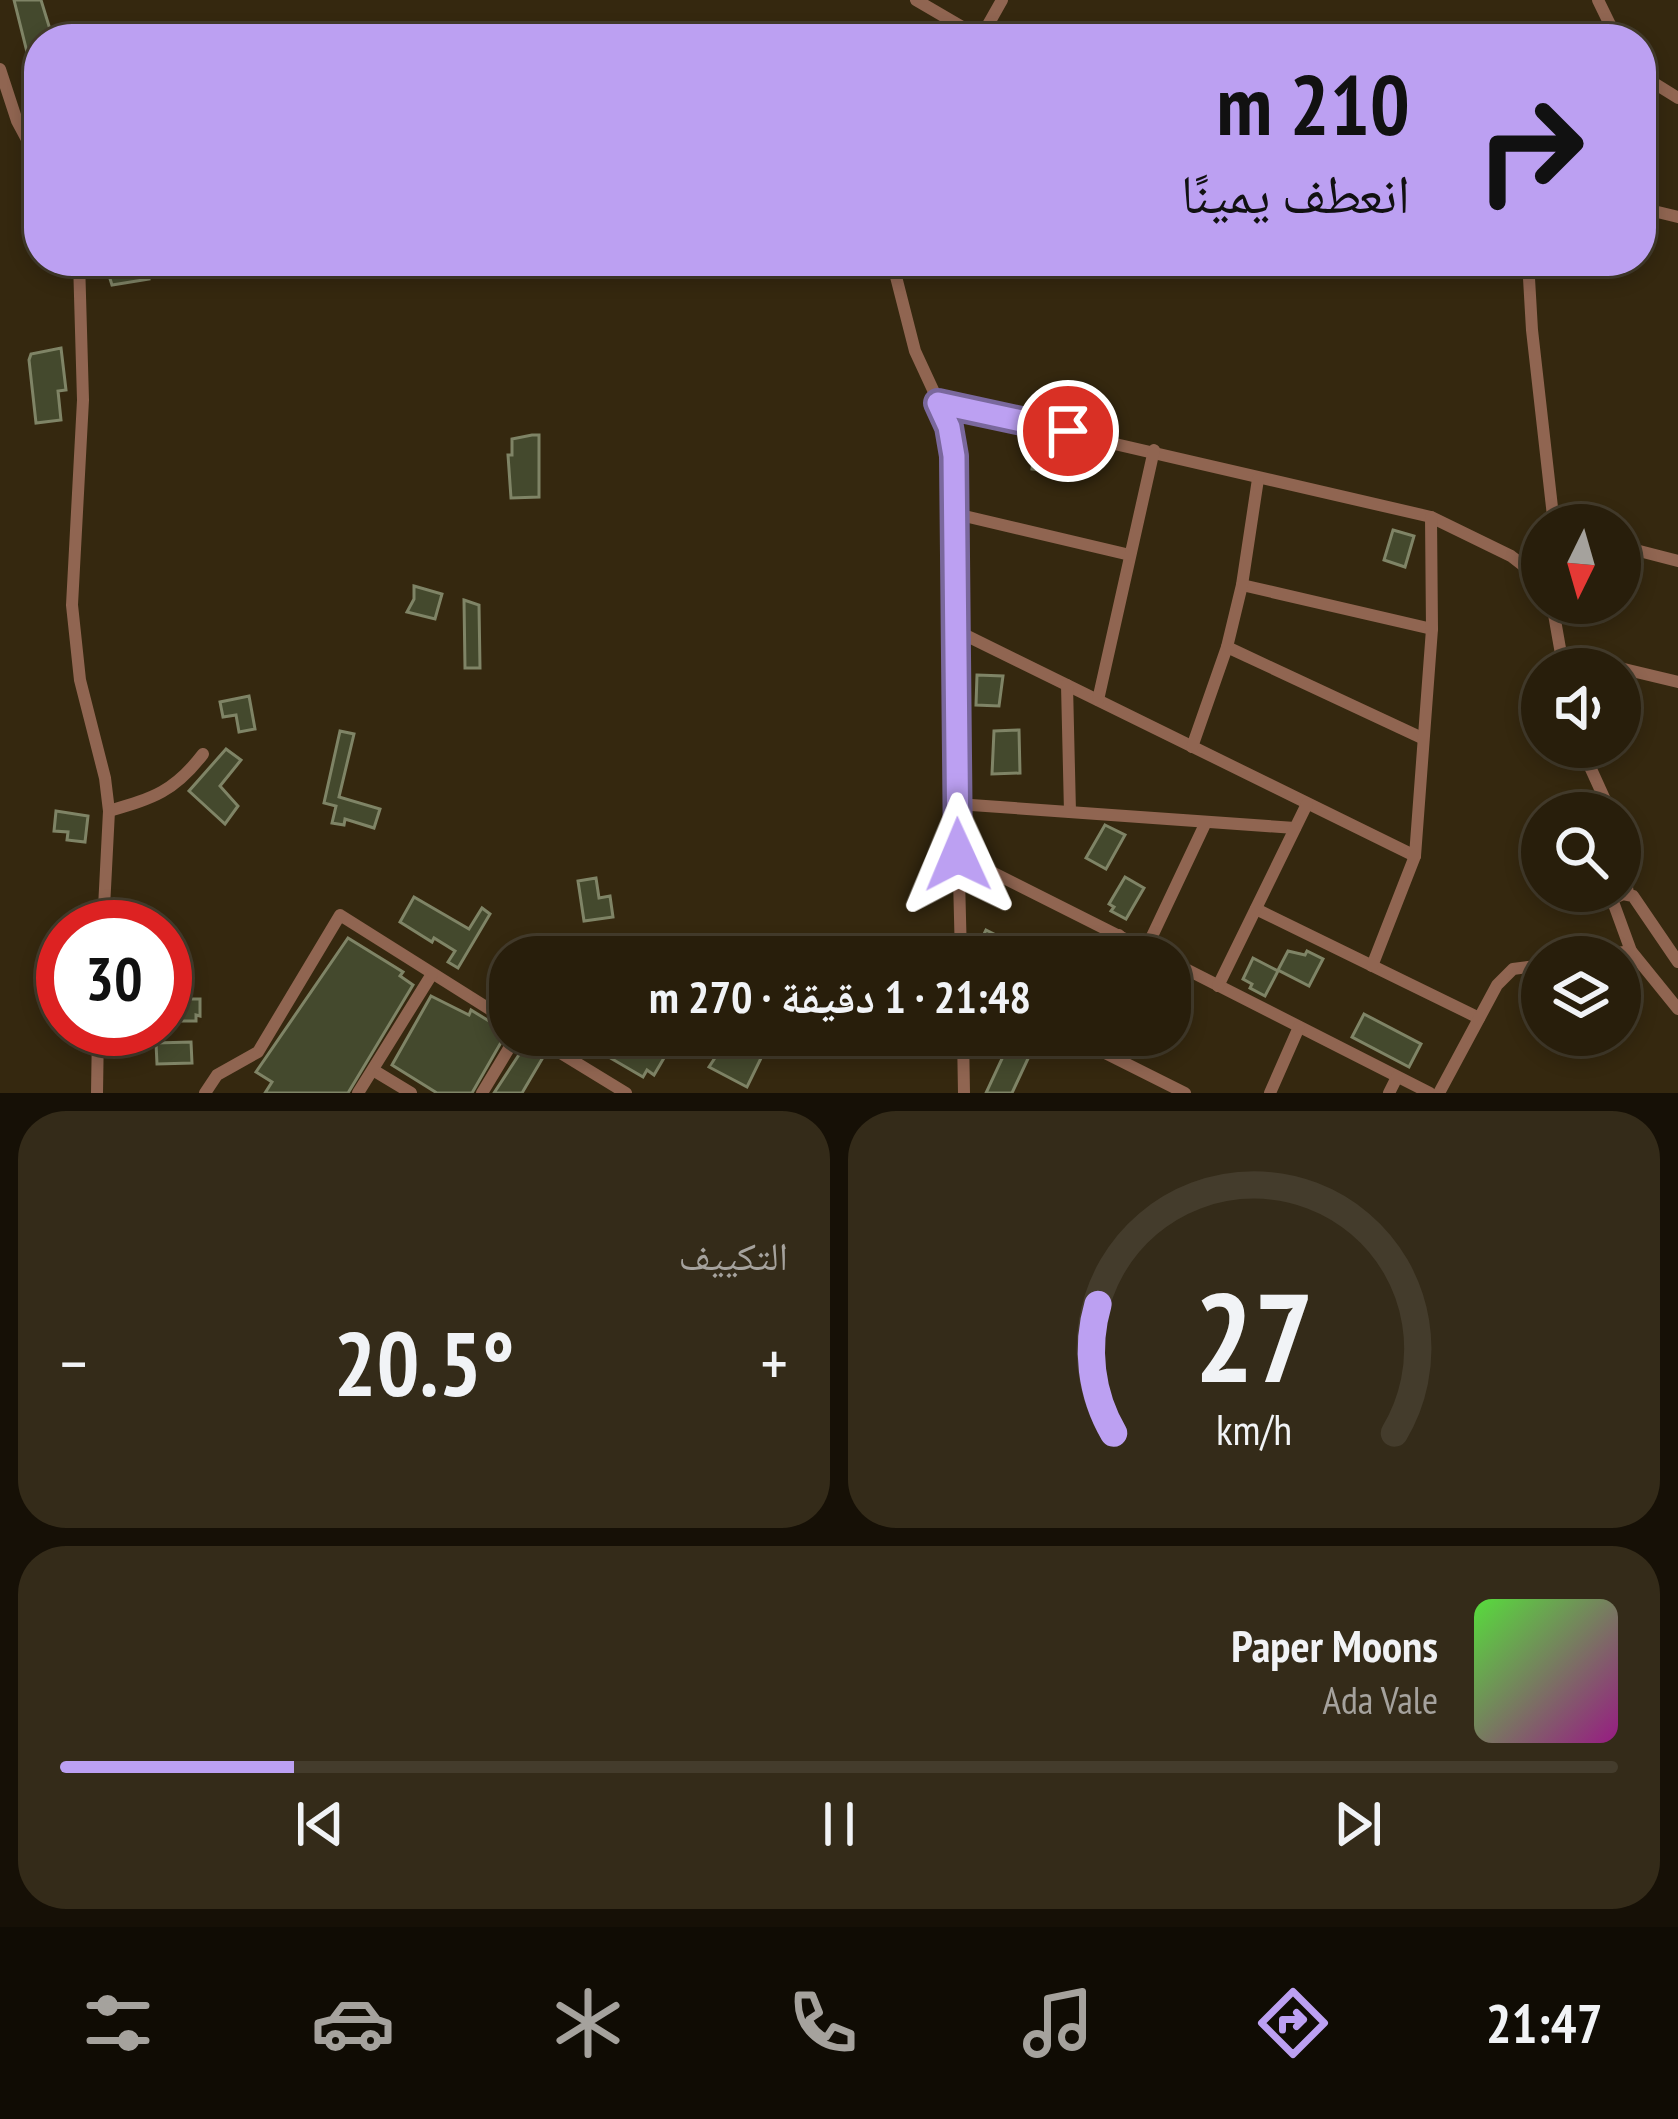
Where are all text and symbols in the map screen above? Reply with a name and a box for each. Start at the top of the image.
text: 210 m [1217,49,1410,158]
icon: right [1452,72,1608,228]
text: انعطف يمينًا [1181,158,1410,228]
pin [1017,380,1119,482]
icon: arrive [1035,398,1101,464]
north arrow [1521,504,1641,624]
map controls [1521,504,1641,1056]
button: sound [1521,648,1641,768]
position arrow [895,792,1021,918]
button: search [1521,792,1641,912]
speed limit sign: 30 [36,900,192,1056]
button: layers [1521,936,1641,1056]
text: 21:48 · 1 دقيقة · 270 m [649,967,1031,1025]
text: التكييف [679,1230,788,1281]
text: 27 [1194,1255,1314,1416]
text: 20.5° [334,1304,514,1421]
text: − [60,1320,87,1405]
text: + [761,1320,788,1405]
text: km/h [1216,1400,1292,1456]
text: Paper Moons [1231,1616,1438,1674]
text: Ada Vale [1322,1674,1438,1725]
icon: previous [287,1791,353,1857]
icon: pause [806,1791,872,1857]
icon: next [1325,1791,1391,1857]
icon: filters [76,1981,160,2065]
icon: car [311,1981,395,2065]
icon: climate [546,1981,630,2065]
icon: phone [781,1981,865,2065]
icon: music [1016,1981,1100,2065]
icon: directions [1251,1981,1335,2065]
text: 21:47 [1486,1988,1603,2058]

